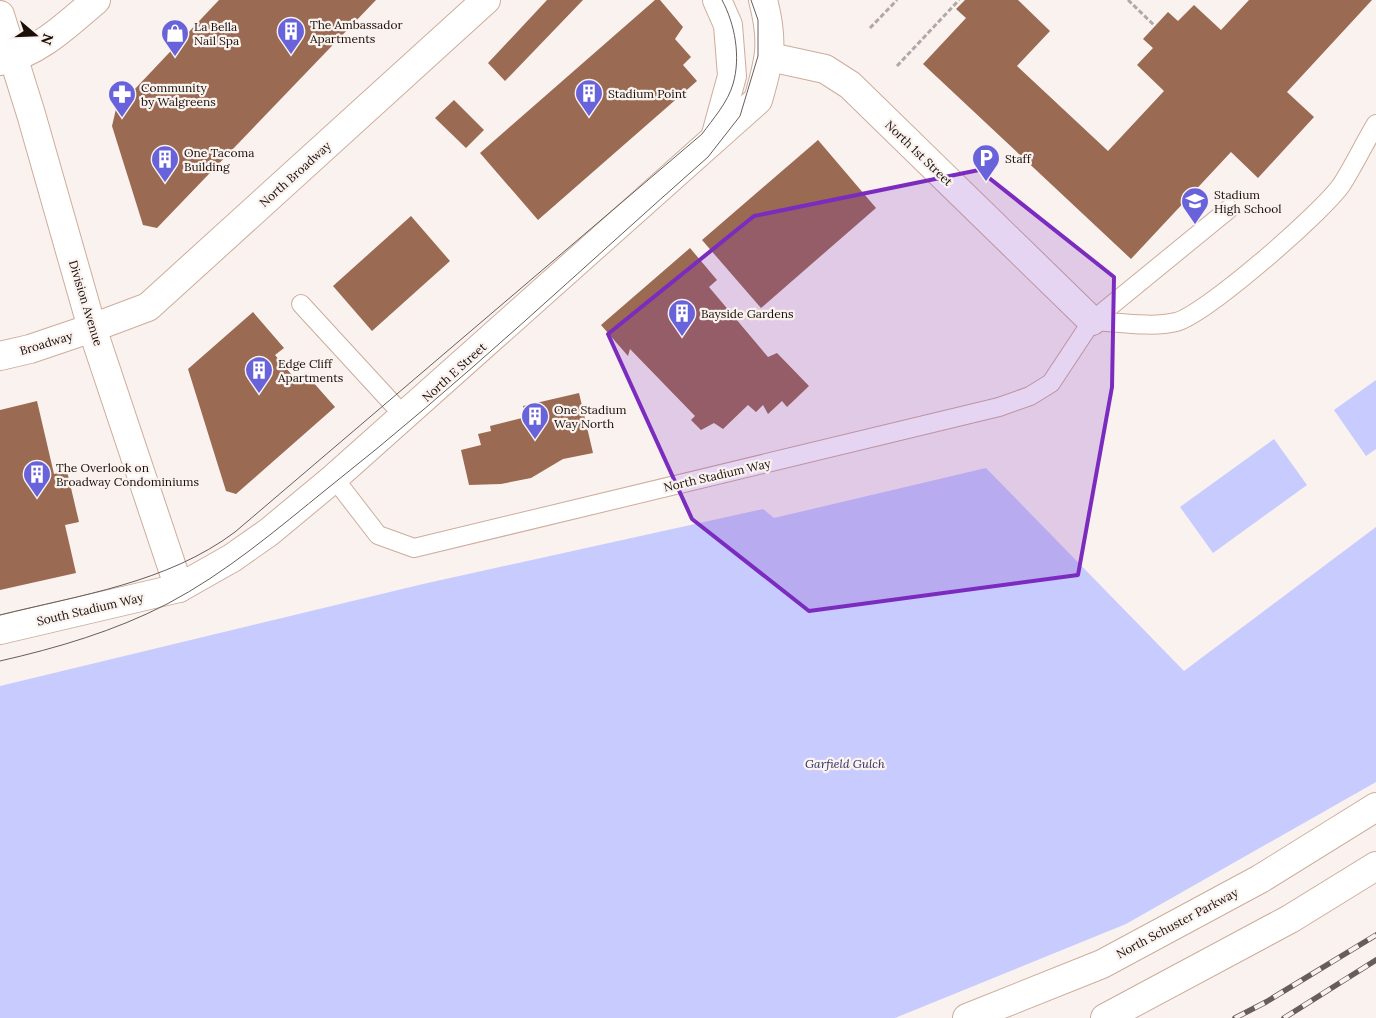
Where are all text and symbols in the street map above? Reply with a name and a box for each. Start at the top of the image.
north arrow [10,10,60,60]
building icon: The Ambassador Apartments [276,16,306,55]
place label: The Ambassador Apartments [309,17,403,46]
shop icon: La Bella Nail Spa [160,18,190,57]
place label: La Bella Nail Spa [194,19,239,48]
text: N [37,31,58,47]
building icon: Stadium Point [574,78,604,117]
pharmacy icon: Community by Walgreens [107,79,137,118]
place label: Community by Walgreens [141,80,216,109]
place label: Stadium Point [608,86,687,101]
street label: North 1st Street [882,117,956,189]
street label: North Broadway [256,138,334,210]
parking icon: Staff [971,143,1001,182]
building icon: One Tacoma Building [150,144,180,183]
place label: One Tacoma Building [184,145,254,174]
place label: Staff [1005,151,1032,166]
school or university icon: Stadium High School [1180,186,1210,225]
place label: Stadium High School [1214,187,1282,216]
street label: Division Avenue [66,258,106,348]
building icon: Bayside Gardens [667,298,697,337]
place label: Bayside Gardens [701,306,794,321]
street label: Broadway [18,328,75,358]
street label: North E Street [419,339,489,405]
building icon: Edge Cliff Apartments [244,355,274,394]
place label: Edge Cliff Apartments [277,356,344,385]
building icon: One Stadium Way North [520,401,550,440]
place label: One Stadium Way North [554,402,627,431]
street label: North Stadium Way [662,455,773,495]
building icon: The Overlook on Broadway Condominiums [22,459,52,498]
place label: The Overlook on Broadway Condominiums [56,460,199,489]
street label: South Stadium Way [35,589,145,629]
park label: Garfield Gulch [805,756,885,771]
street label: North Schuster Parkway [1114,884,1241,961]

